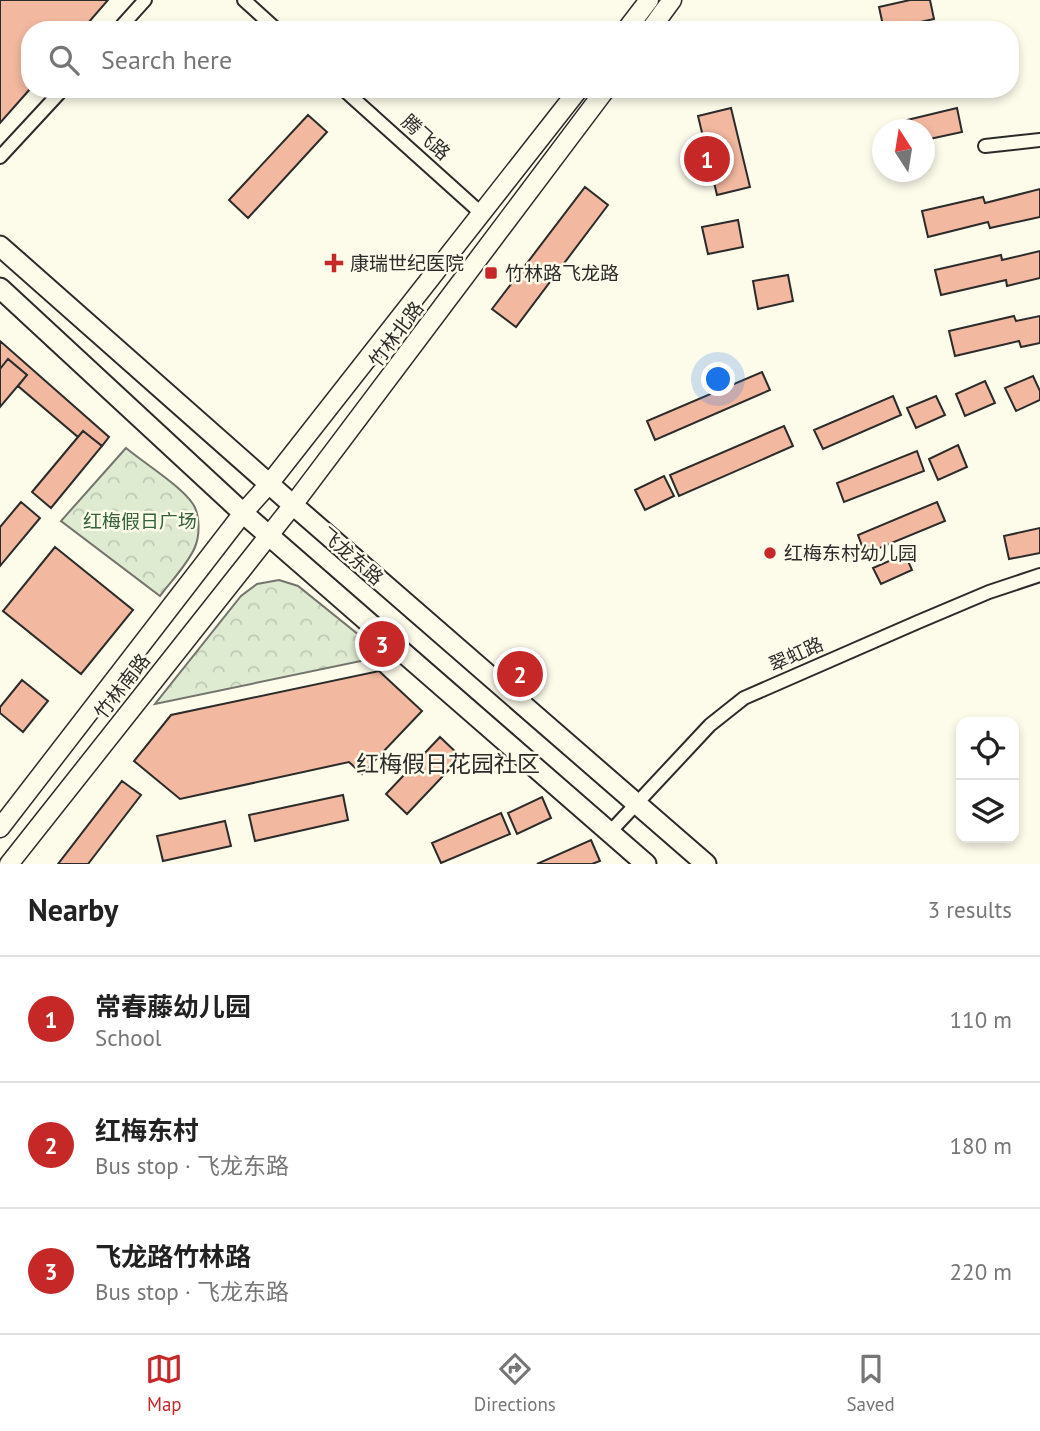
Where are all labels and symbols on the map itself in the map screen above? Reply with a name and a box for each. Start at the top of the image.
street label: 腾飞路 [397,109,455,165]
north arrow [872,119,935,182]
pin: 1 [684,133,730,185]
place label: 康瑞世纪医院 [350,251,464,275]
marker: 康瑞世纪医院 [324,253,344,273]
place label: 竹林路飞龙路 [505,261,619,285]
marker: 竹林路飞龙路 [483,265,499,281]
street label: 竹林北路 [364,296,428,372]
your location [701,362,735,396]
park label: 红梅假日广场 [83,509,197,533]
street label: 飞龙东路 [315,522,389,590]
place label: 红梅东村幼儿园 [784,541,917,565]
marker: 红梅东村幼儿园 [762,545,778,561]
pin: 3 [359,618,405,670]
street label: 翠虹路 [765,631,827,677]
pin: 2 [497,648,543,700]
street label: 竹林南路 [89,649,155,723]
district label: 红梅假日花园社区 [356,749,540,778]

